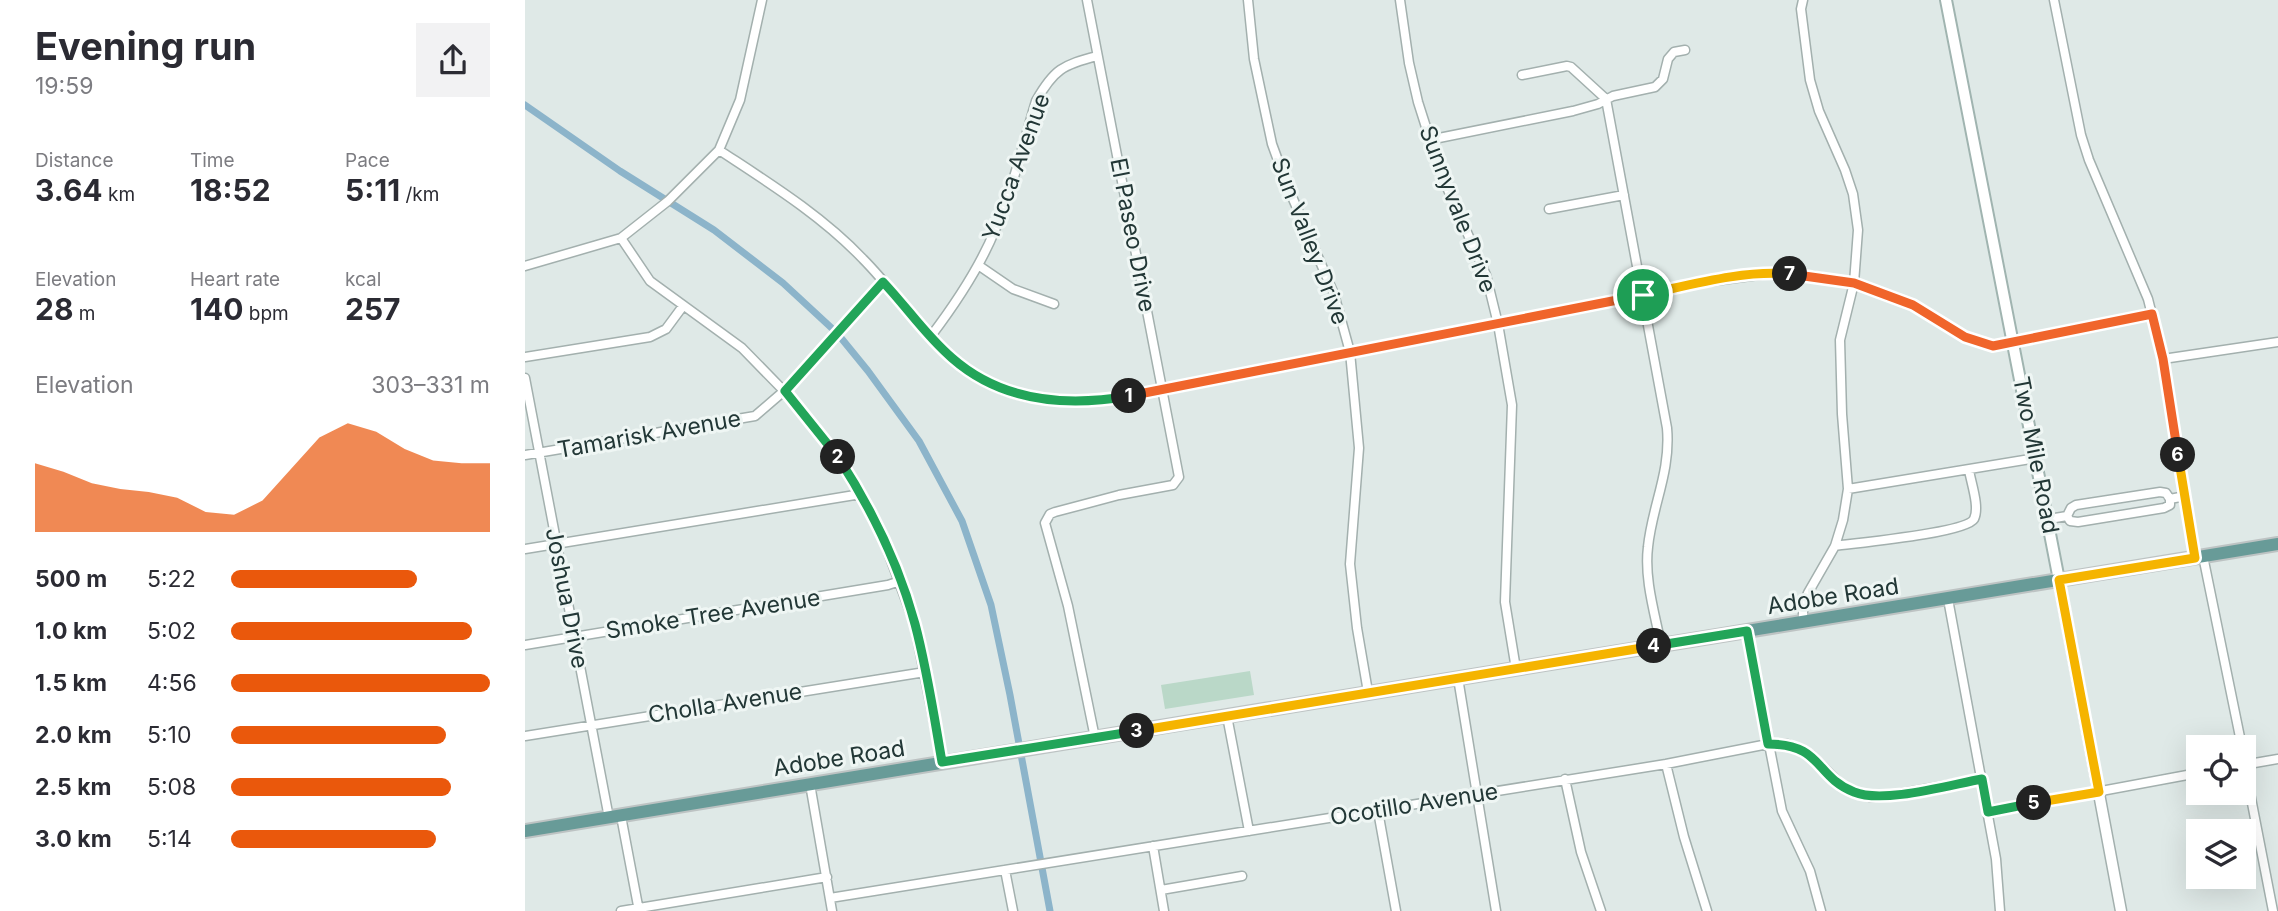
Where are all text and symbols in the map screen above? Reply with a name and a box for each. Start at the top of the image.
text: Evening run [35,23,256,69]
button: share [416,23,490,97]
text: 19:59 [35,72,94,100]
street label: Yucca Avenue [976,89,1056,245]
street label: Sunnyvale Drive [1413,122,1503,296]
text: Distance [35,149,113,172]
text: Time [190,149,235,172]
text: Pace [345,149,390,172]
street label: Sun Valley Drive [1265,154,1355,328]
street label: El Paseo Drive [1104,156,1162,314]
text: 3.64 [35,172,103,208]
text: 18:52 [190,172,271,208]
text: 5:11 [345,172,400,208]
text: km [103,183,135,206]
text: /km [400,183,439,206]
pin: 7 [1773,256,1807,292]
text: 7 [1784,262,1795,285]
pin [1613,265,1673,325]
text: Elevation [35,268,116,291]
text: Heart rate [190,268,280,291]
text: kcal [345,268,381,291]
icon: arrive [1624,276,1662,314]
text: 28 [35,291,73,327]
text: 140 [190,291,243,327]
text: 257 [345,291,401,327]
text: m [73,302,95,325]
text: bpm [243,302,289,325]
text: Elevation [35,371,134,399]
text: 303–331 m [371,371,490,399]
street label: Two Mile Road [2007,374,2065,536]
pin: 1 [1111,378,1147,414]
text: 1 [1124,384,1133,407]
street label: Tamarisk Avenue [555,404,743,464]
pin: 6 [2161,438,2195,472]
pin: 2 [821,440,855,475]
text: 6 [2171,443,2184,466]
text: 2 [832,445,843,468]
street label: Joshua Drive [540,525,594,671]
text: 500 m [35,565,107,593]
text: 5:22 [147,565,196,593]
street label: Adobe Road [1765,572,1901,620]
street label: Smoke Tree Avenue [604,583,822,645]
text: 1.0 km [35,617,107,645]
text: 5:02 [147,617,196,645]
pin: 4 [1637,628,1671,664]
text: 4 [1647,634,1660,657]
text: 1.5 km [35,669,107,697]
text: 4:56 [147,669,197,697]
street label: Cholla Avenue [646,677,804,729]
pin: 3 [1119,714,1155,748]
text: 3 [1130,719,1143,742]
text: 2.0 km [35,721,112,749]
text: 5:10 [147,721,191,749]
street label: Adobe Road [771,734,907,782]
map controls [2186,735,2256,889]
button: locate [2186,735,2256,805]
text: 2.5 km [35,773,112,801]
text: 5:08 [147,773,196,801]
street label: Ocotillo Avenue [1328,777,1500,831]
pin: 5 [2017,786,2051,820]
text: 5 [2027,791,2040,814]
button: layers [2186,819,2256,889]
text: 3.0 km [35,825,112,853]
text: 5:14 [147,825,192,853]

